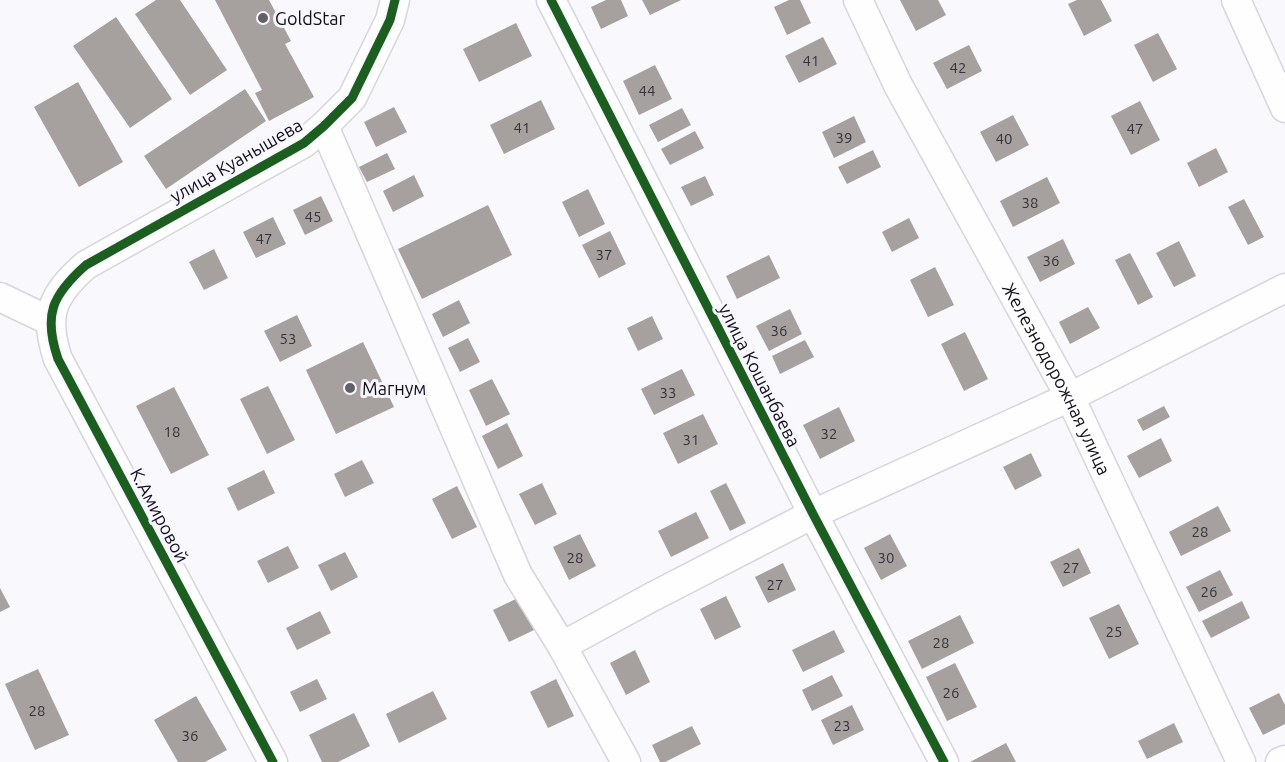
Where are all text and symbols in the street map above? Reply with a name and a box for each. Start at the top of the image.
place label: GoldStar [275,8,345,28]
marker: GoldStar [256,11,270,25]
house number: 41 [803,52,819,69]
house number: 42 [950,59,966,76]
house number: 44 [639,82,655,99]
street label: улица Куанышева [166,114,306,206]
house number: 41 [514,119,530,136]
house number: 47 [1127,120,1143,137]
house number: 39 [836,129,852,146]
house number: 40 [996,130,1012,147]
house number: 38 [1022,194,1038,211]
house number: 45 [305,208,321,225]
house number: 47 [256,230,272,247]
house number: 37 [596,246,612,263]
house number: 36 [1043,252,1059,269]
street label: Железнодорожная улица [999,279,1115,478]
street label: улица Кошанбаева [715,300,805,450]
house number: 36 [771,322,787,339]
house number: 53 [280,330,296,347]
place label: Магнум [362,378,426,398]
marker: Магнум [343,381,357,395]
house number: 33 [660,384,676,401]
house number: 18 [164,423,180,440]
house number: 32 [821,425,837,442]
house number: 31 [683,431,699,448]
street label: К.Амировой [127,464,193,566]
house number: 28 [1192,523,1208,540]
house number: 28 [567,549,583,566]
house number: 30 [878,549,894,566]
house number: 27 [1063,559,1079,576]
house number: 27 [767,576,783,593]
house number: 26 [1201,583,1217,600]
house number: 25 [1106,623,1122,640]
house number: 28 [933,634,949,651]
house number: 26 [943,684,959,701]
house number: 28 [29,702,45,719]
house number: 23 [834,717,850,734]
house number: 36 [182,727,198,744]

